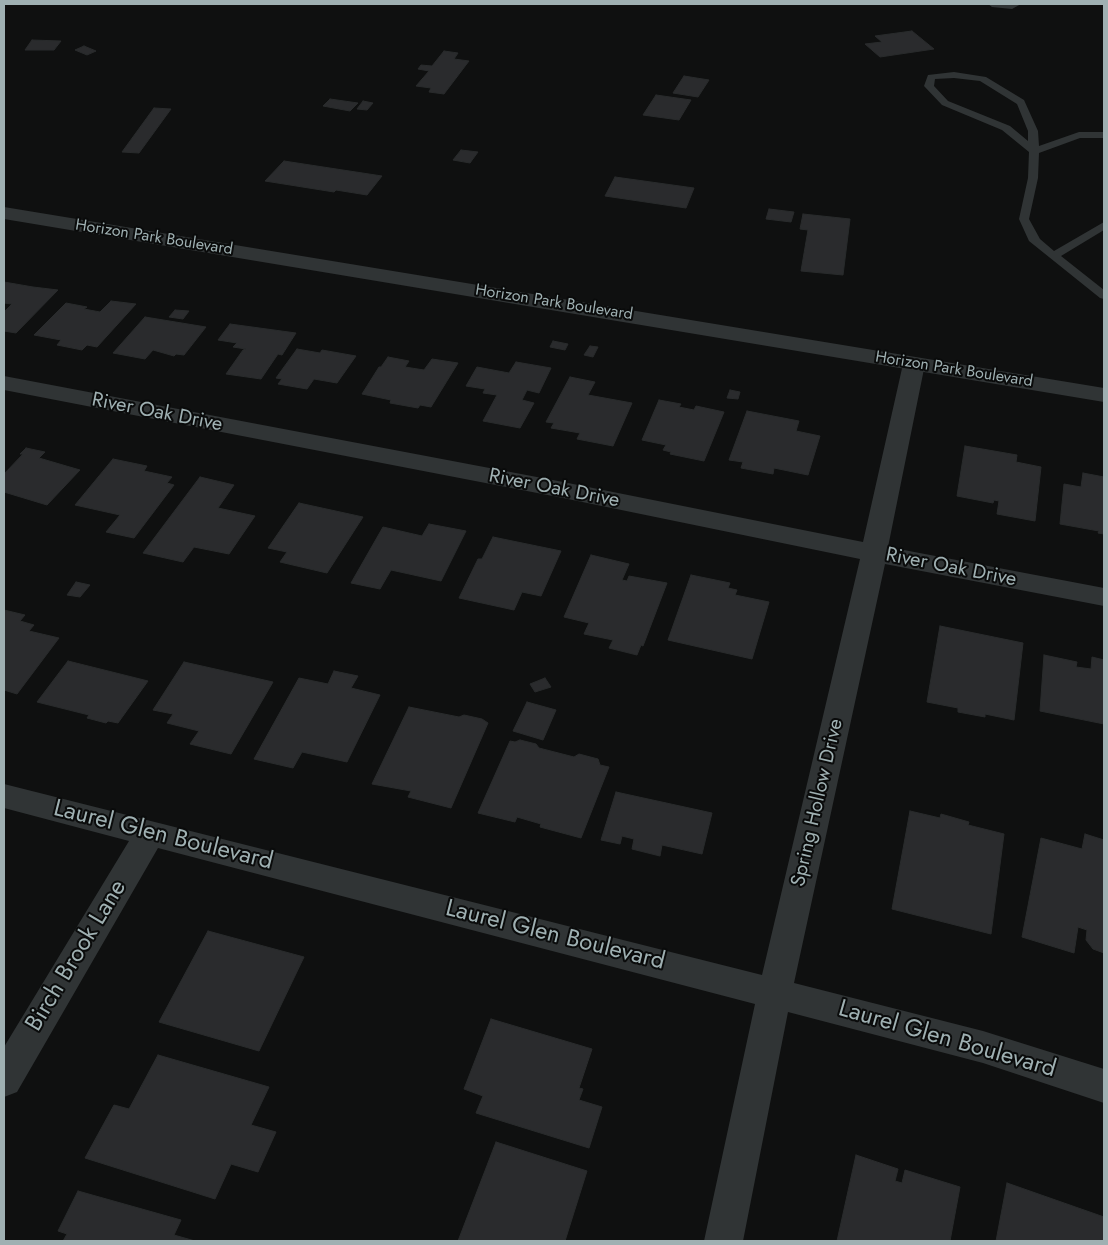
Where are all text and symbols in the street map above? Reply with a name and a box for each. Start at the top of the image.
street label: Horizon Park Boulevard [74,216,234,260]
street label: Horizon Park Boulevard [474,281,634,325]
street label: Horizon Park Boulevard [874,348,1034,392]
street label: River Oak Drive [90,389,224,437]
street label: River Oak Drive [487,465,621,513]
street label: River Oak Drive [884,544,1018,592]
street label: Spring Hollow Drive [787,717,849,889]
street label: Laurel Glen Boulevard [50,795,276,877]
street label: Birch Brook Lane [21,875,133,1037]
street label: Laurel Glen Boulevard [442,895,668,977]
street label: Laurel Glen Boulevard [835,995,1059,1085]

